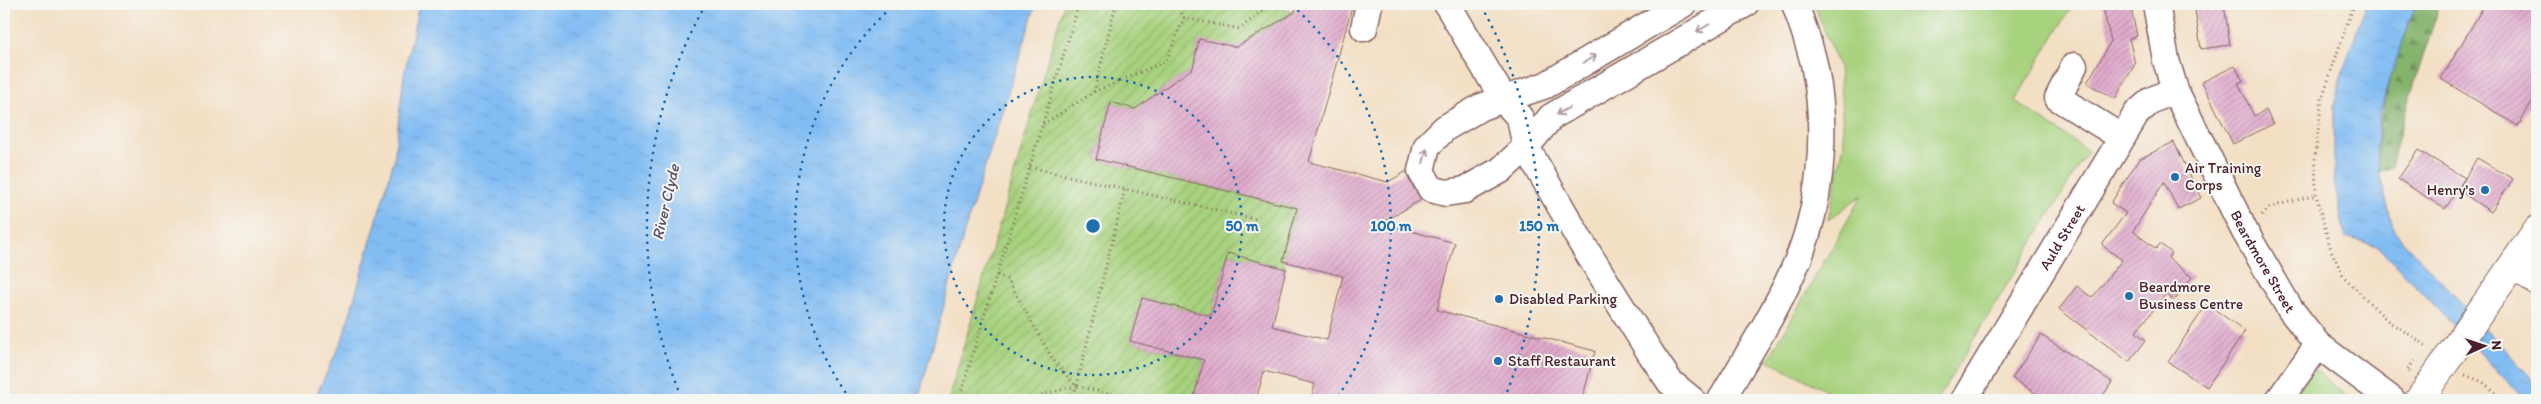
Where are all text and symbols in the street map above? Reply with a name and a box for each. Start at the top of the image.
one-way arrow [1696,24,1710,34]
one-way arrow [1583,54,1598,64]
one-way arrow [1556,106,1570,116]
one-way arrow [1421,149,1430,165]
place label: Air Training Corps [2185,159,2262,194]
water label: River Clyde [648,161,684,242]
marker: Air Training Corps [2169,171,2181,183]
place label: Henry's [2427,181,2475,199]
marker: Henry's [2479,184,2491,196]
street label: Auld Street [2035,201,2089,273]
street label: Beardmore Street [2227,207,2299,317]
centre of rings [1084,217,1102,235]
text: 50 m [1225,217,1259,235]
text: 100 m [1370,217,1412,235]
text: 150 m [1519,217,1559,235]
place label: Beardmore Business Centre [2139,278,2243,313]
place label: Disabled Parking [1509,290,1617,308]
marker: Beardmore Business Centre [2123,290,2135,302]
marker: Disabled Parking [1493,293,1505,305]
north arrow [2458,322,2508,372]
text: N [2488,340,2505,351]
place label: Staff Restaurant [1508,352,1616,370]
marker: Staff Restaurant [1492,355,1504,367]

